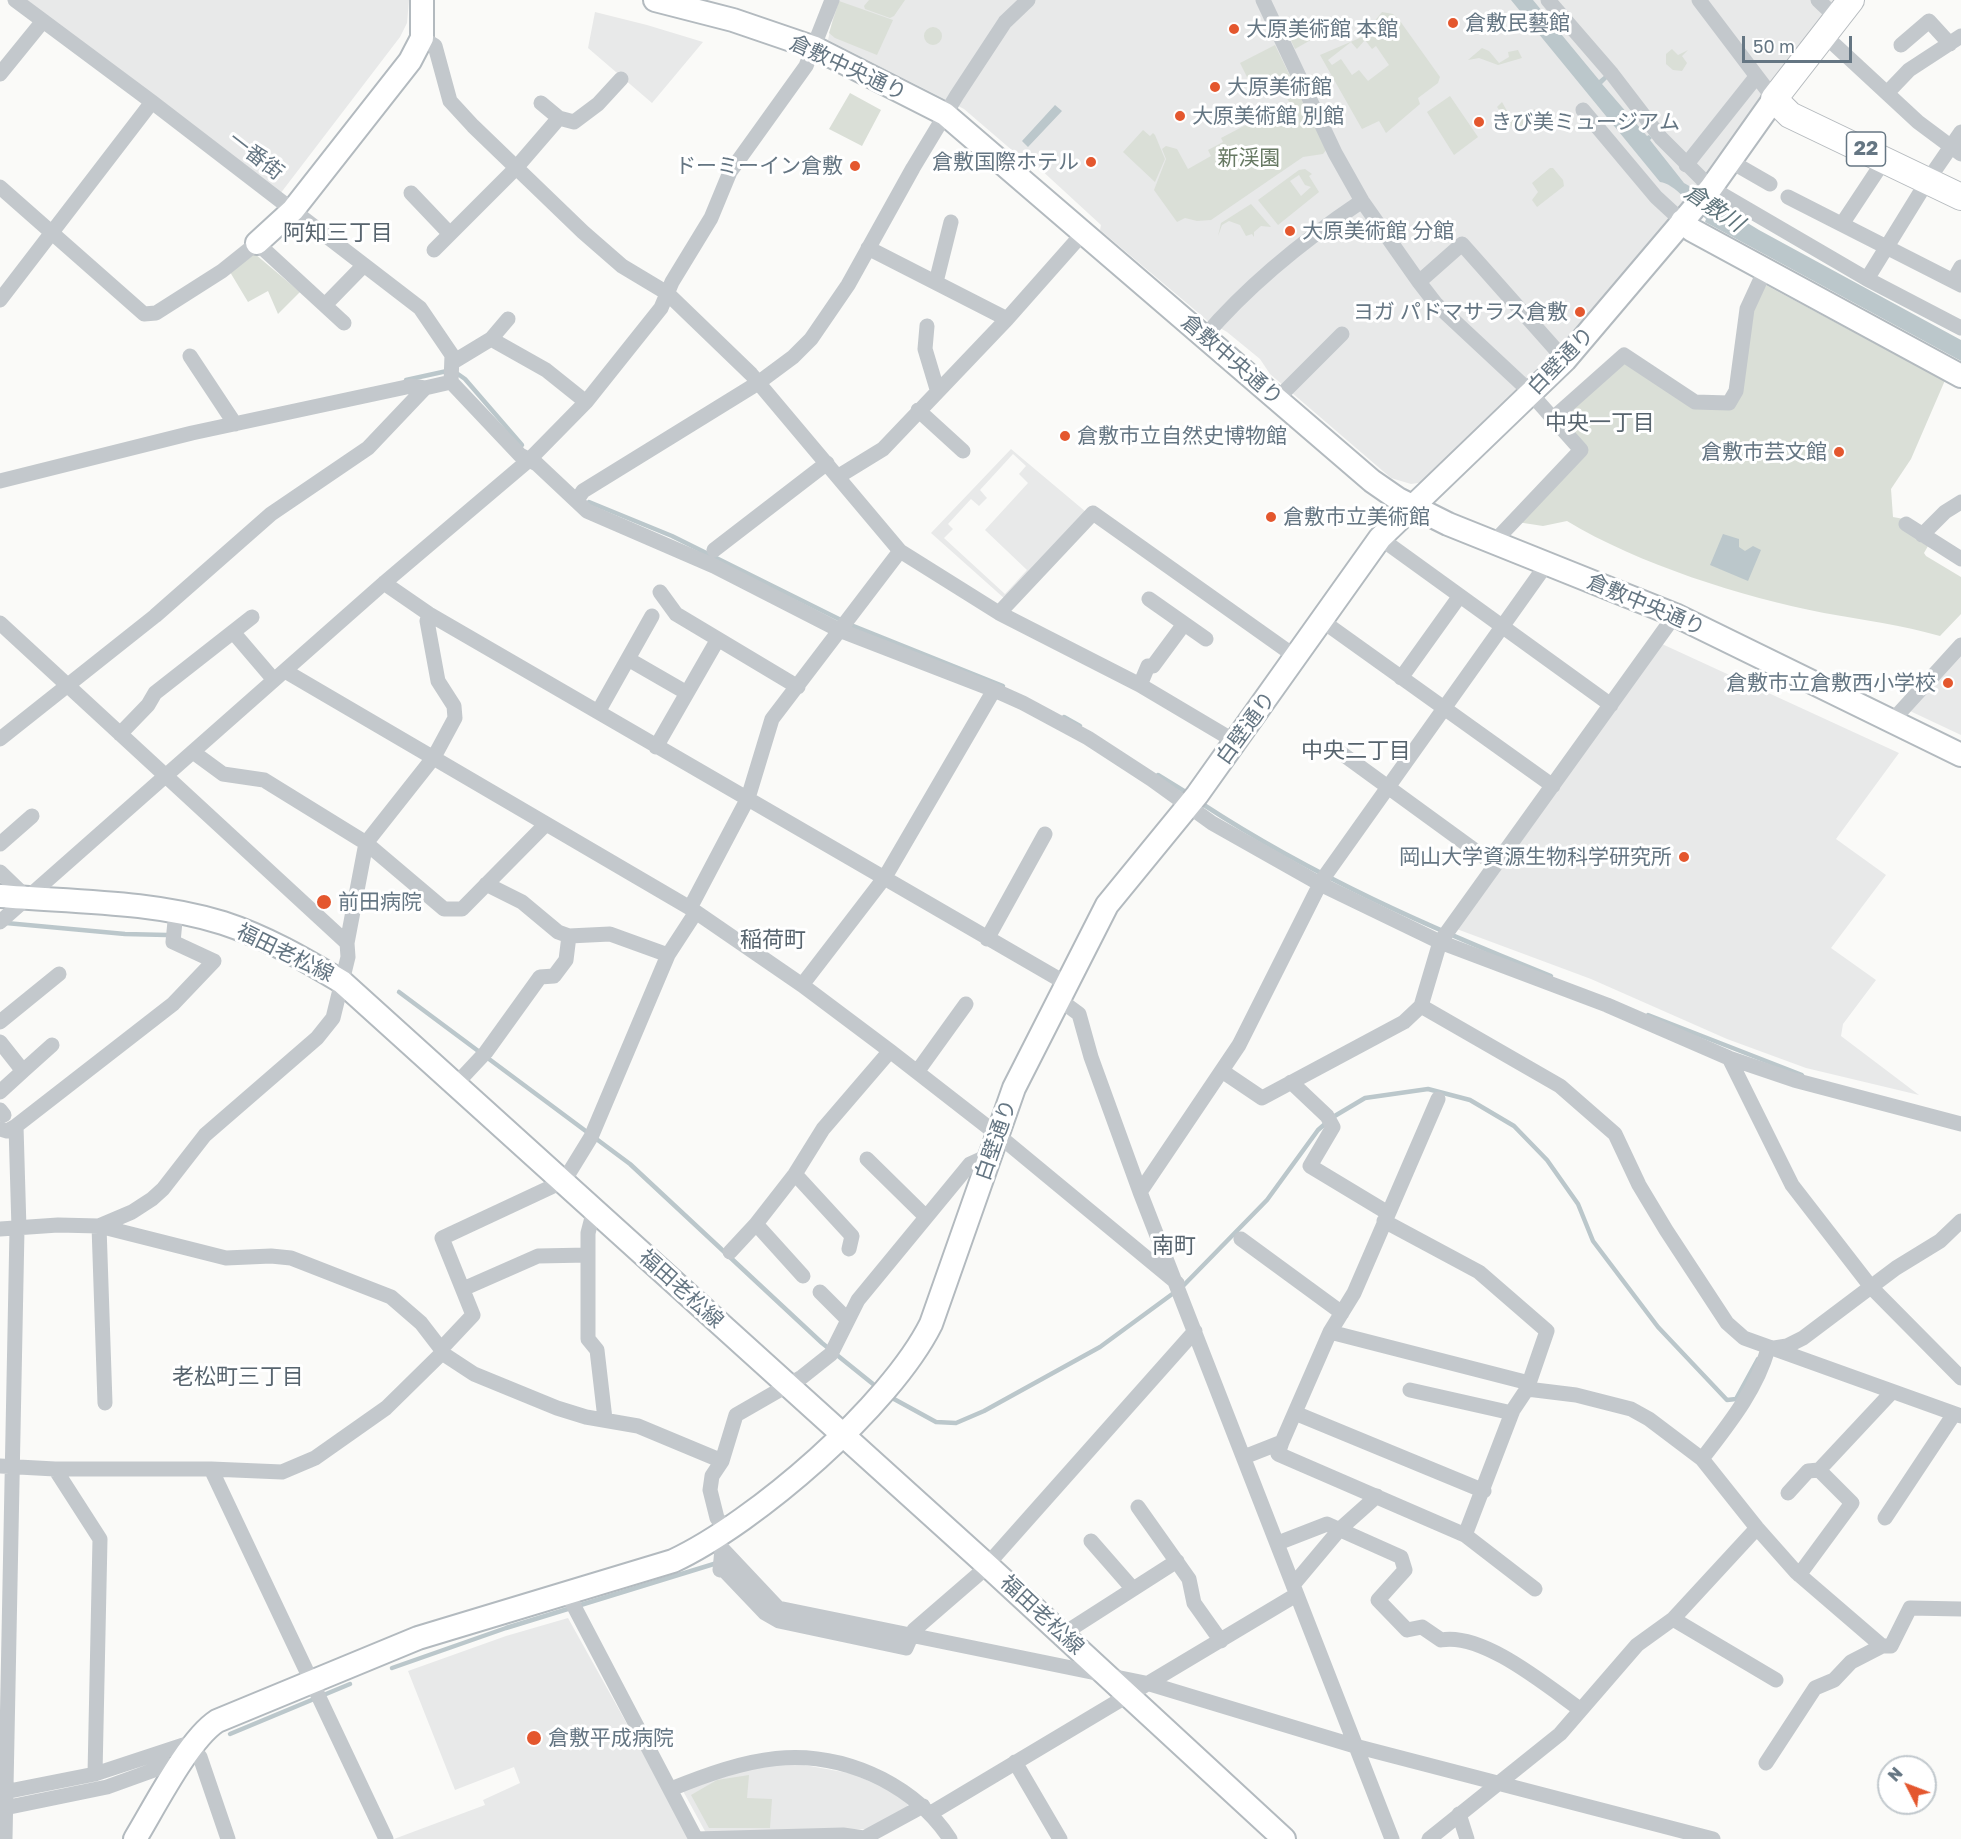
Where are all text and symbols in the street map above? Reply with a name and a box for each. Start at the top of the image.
place label: 倉敷民藝館 [1465,10,1570,36]
place label: 大原美術館 本館 [1246,16,1398,42]
marker: 倉敷民藝館 [1446,16,1460,30]
marker: 大原美術館 本館 [1227,22,1241,36]
scale bar [1745,24,1854,62]
street label: 倉敷中央通り [786,30,910,106]
text: 50 m [1753,35,1795,57]
place label: 大原美術館 [1227,74,1332,100]
marker: 大原美術館 [1208,80,1222,94]
place label: 大原美術館 別館 [1192,103,1344,129]
marker: 大原美術館 別館 [1173,109,1187,123]
place label: きび美ミュージアム [1491,109,1680,135]
marker: きび美ミュージアム [1472,115,1486,129]
street label: 一番街 [223,127,289,185]
road number: 22 [1846,132,1886,166]
park label: 新渓園 [1218,145,1280,171]
place label: 倉敷国際ホテル [932,149,1079,175]
place label: ドーミーイン倉敷 [675,153,843,179]
marker: 倉敷国際ホテル [1084,155,1098,169]
marker: ドーミーイン倉敷 [848,159,862,173]
water label: 倉敷川 [1679,179,1749,237]
place label: 大原美術館 分館 [1302,218,1454,244]
district label: 阿知三丁目 [283,220,393,246]
marker: 大原美術館 分館 [1283,224,1297,238]
place label: ヨガ パドマサラス倉敷 [1353,299,1568,325]
marker: ヨガ パドマサラス倉敷 [1573,305,1587,319]
street label: 倉敷中央通り [1176,309,1288,411]
street label: 白壁通り [1523,322,1599,400]
district label: 中央一丁目 [1545,410,1655,436]
place label: 倉敷市立自然史博物館 [1077,423,1287,449]
marker: 倉敷市立自然史博物館 [1058,429,1072,443]
place label: 倉敷市芸文館 [1701,439,1827,465]
marker: 倉敷市芸文館 [1832,445,1846,459]
place label: 倉敷市立美術館 [1283,504,1430,530]
marker: 倉敷市立美術館 [1264,510,1278,524]
street label: 倉敷中央通り [1583,569,1709,641]
place label: 倉敷市立倉敷西小学校 [1726,670,1936,696]
marker: 倉敷市立倉敷西小学校 [1941,676,1955,690]
street label: 白壁通り [1211,687,1281,769]
district label: 中央二丁目 [1301,738,1411,764]
place label: 岡山大学資源生物科学研究所 [1399,844,1672,870]
marker: 岡山大学資源生物科学研究所 [1677,850,1691,864]
place label: 前田病院 [338,889,422,915]
marker: 前田病院 [315,893,333,911]
street label: 福田老松線 [232,919,338,987]
district label: 稲荷町 [740,927,806,953]
street label: 白壁通り [970,1096,1022,1184]
district label: 南町 [1152,1233,1196,1259]
street label: 福田老松線 [634,1245,728,1333]
district label: 老松町三丁目 [172,1364,304,1390]
street label: 福田老松線 [995,1570,1089,1660]
place label: 倉敷平成病院 [548,1725,674,1751]
marker: 倉敷平成病院 [525,1729,543,1747]
north arrow [1877,1755,1937,1815]
text: N [1884,1763,1907,1786]

